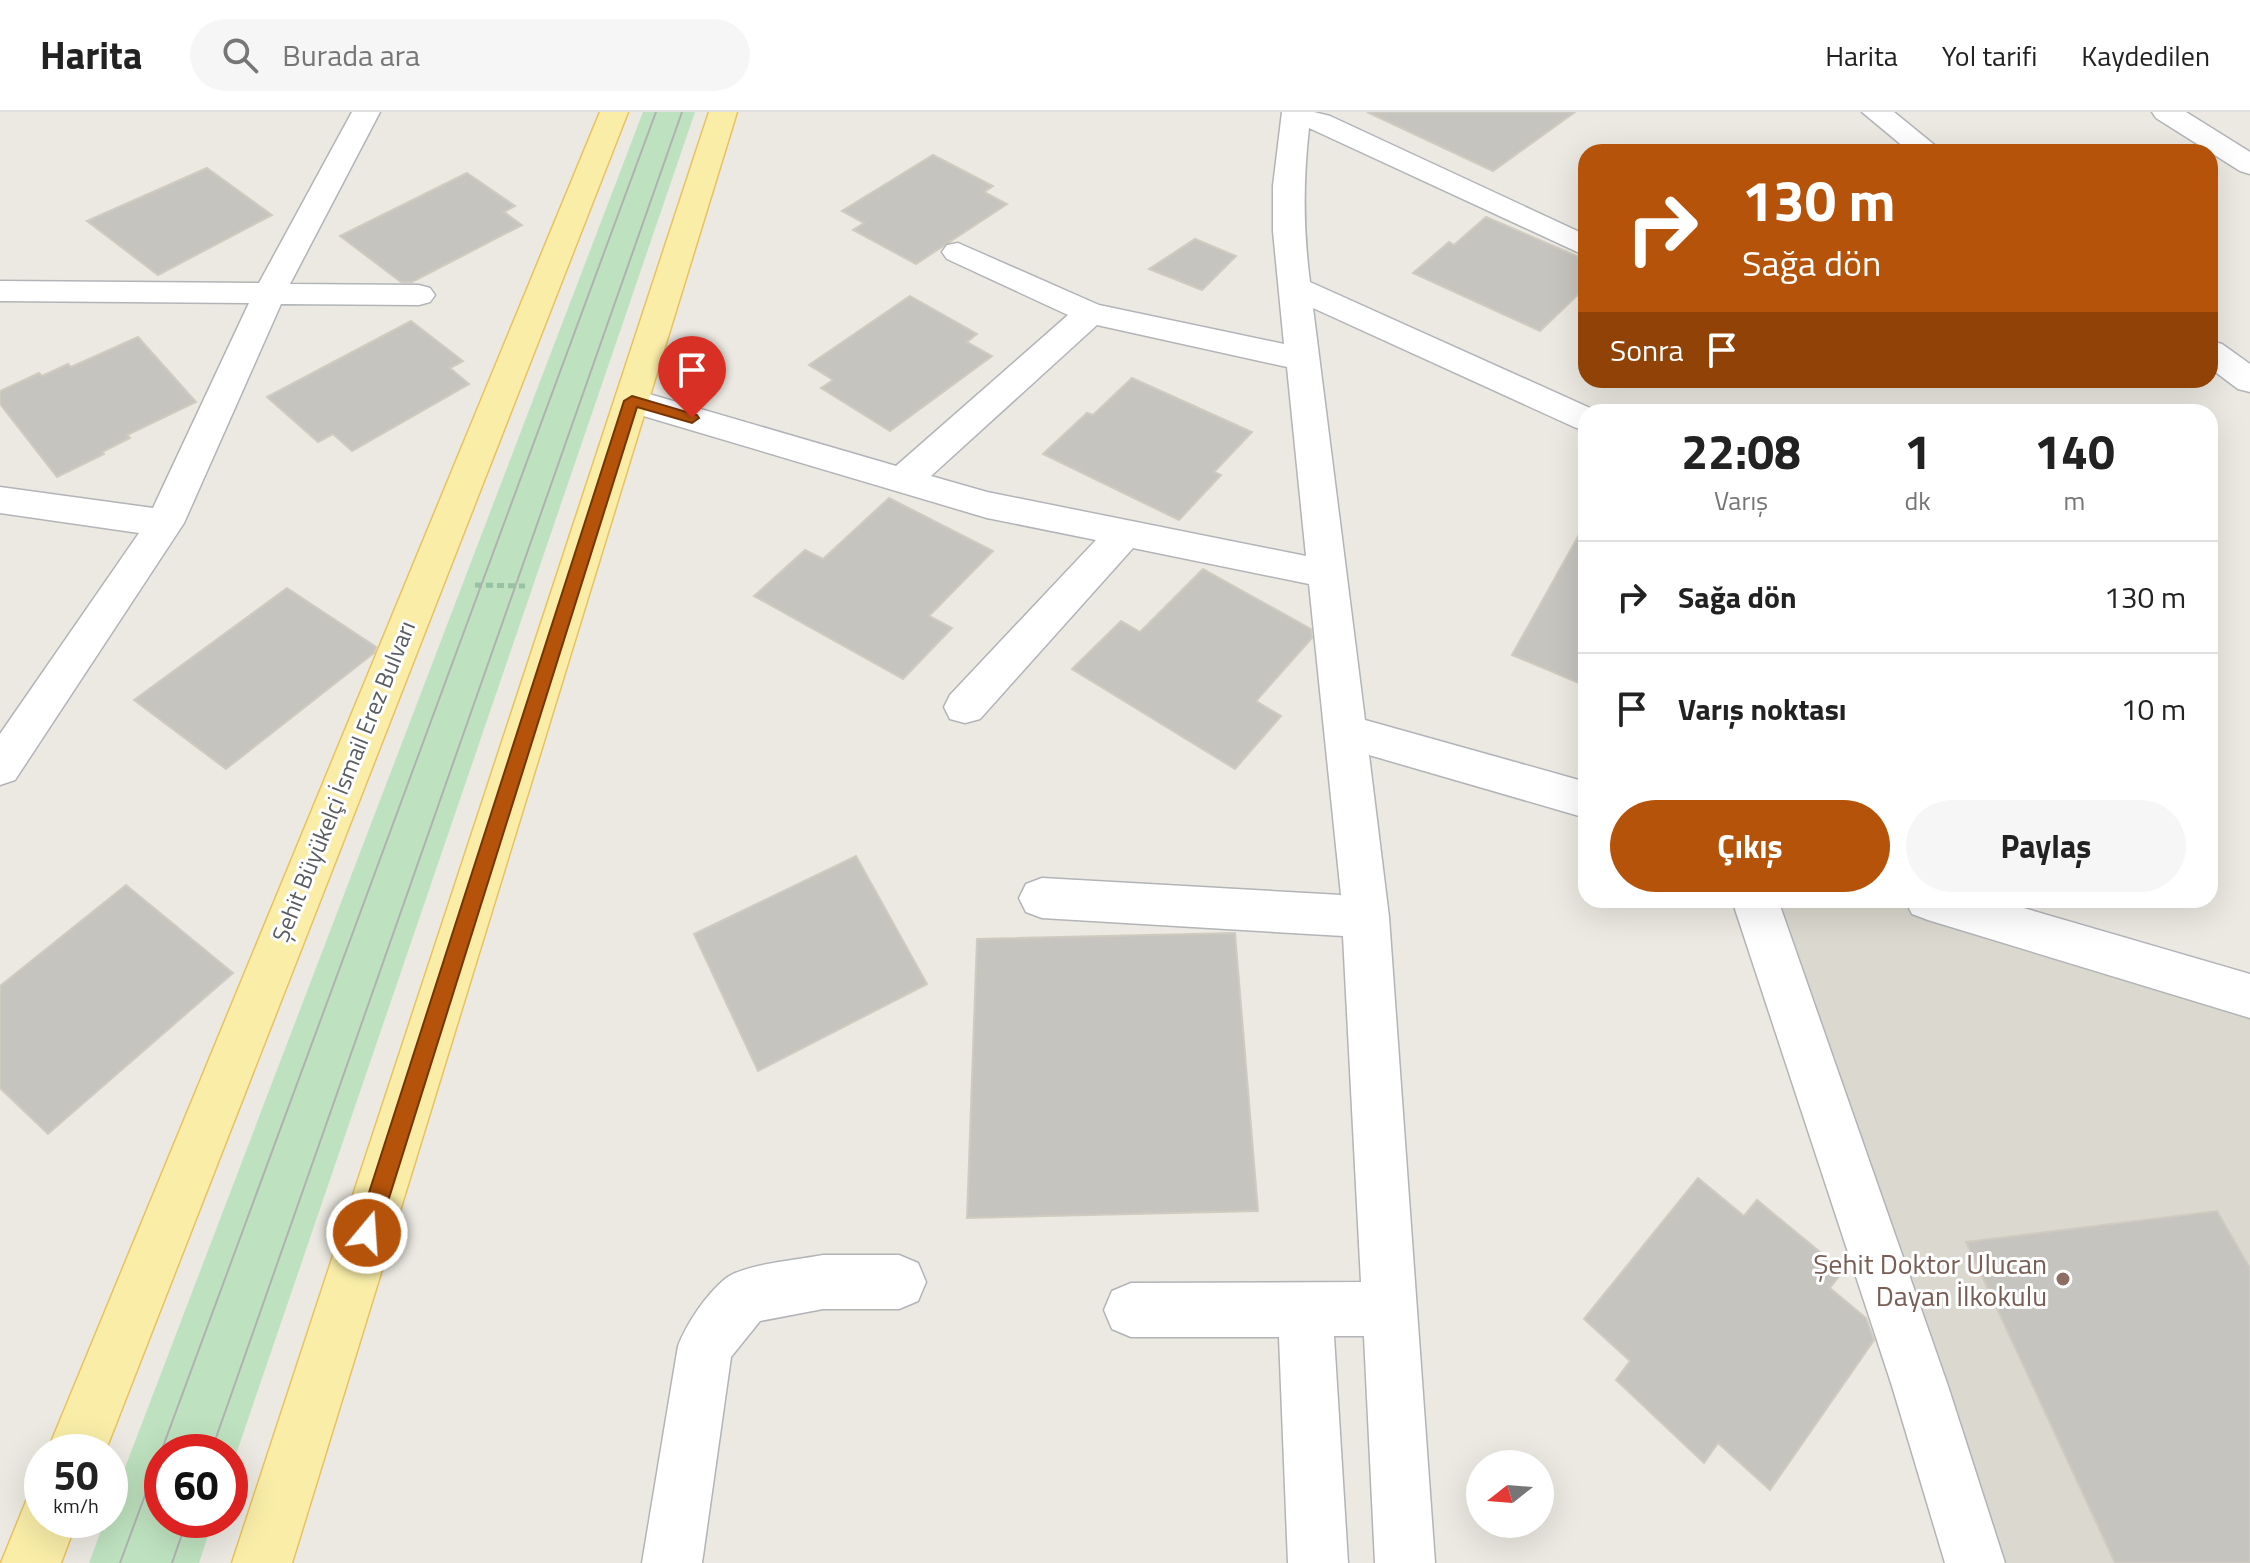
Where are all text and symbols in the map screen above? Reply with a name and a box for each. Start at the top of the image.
search box [190,19,750,91]
text: Harita [40,26,142,84]
text: Burada ara [282,32,420,78]
icon: search [218,33,262,77]
text: Harita [1825,34,1898,77]
text: Yol tarifi [1942,34,2037,77]
text: Kaydedilen [2081,34,2210,77]
text: 130 m [1742,158,1895,243]
icon: right [1610,176,1714,280]
text: Sağa dön [1742,235,1881,290]
text: Sonra [1610,327,1684,373]
icon: arrive [1700,328,1744,372]
pin [658,336,726,418]
icon: arrive [670,348,714,392]
text: 22:08 [1681,415,1801,488]
text: 1 [1904,415,1931,488]
text: 140 [2034,415,2115,488]
text: Varış [1714,481,1768,520]
text: dk [1904,481,1931,520]
text: m [2064,481,2085,520]
text: Sağa dön [1678,574,1797,620]
text: 130 m [2104,574,2186,620]
icon: right [1610,575,1654,619]
street label: Şehit Büyükelçi İsmail Erez Bulvarı [262,615,424,947]
text: Varış noktası [1678,686,1847,732]
text: 10 m [2121,686,2186,732]
icon: arrive [1610,687,1654,731]
button: Çıkış [1610,800,1890,892]
button: Paylaş [1906,800,2186,892]
position arrow [325,1191,409,1275]
place label: Şehit Doktor Ulucan Dayan İlkokulu [1813,1242,2047,1317]
marker: Şehit Doktor Ulucan Dayan İlkokulu [2054,1270,2072,1288]
speed limit sign: 60 [144,1434,248,1538]
text: 50 [54,1445,98,1506]
north arrow [1466,1450,1554,1538]
map controls [1466,1450,1554,1538]
text: km/h [53,1490,99,1521]

